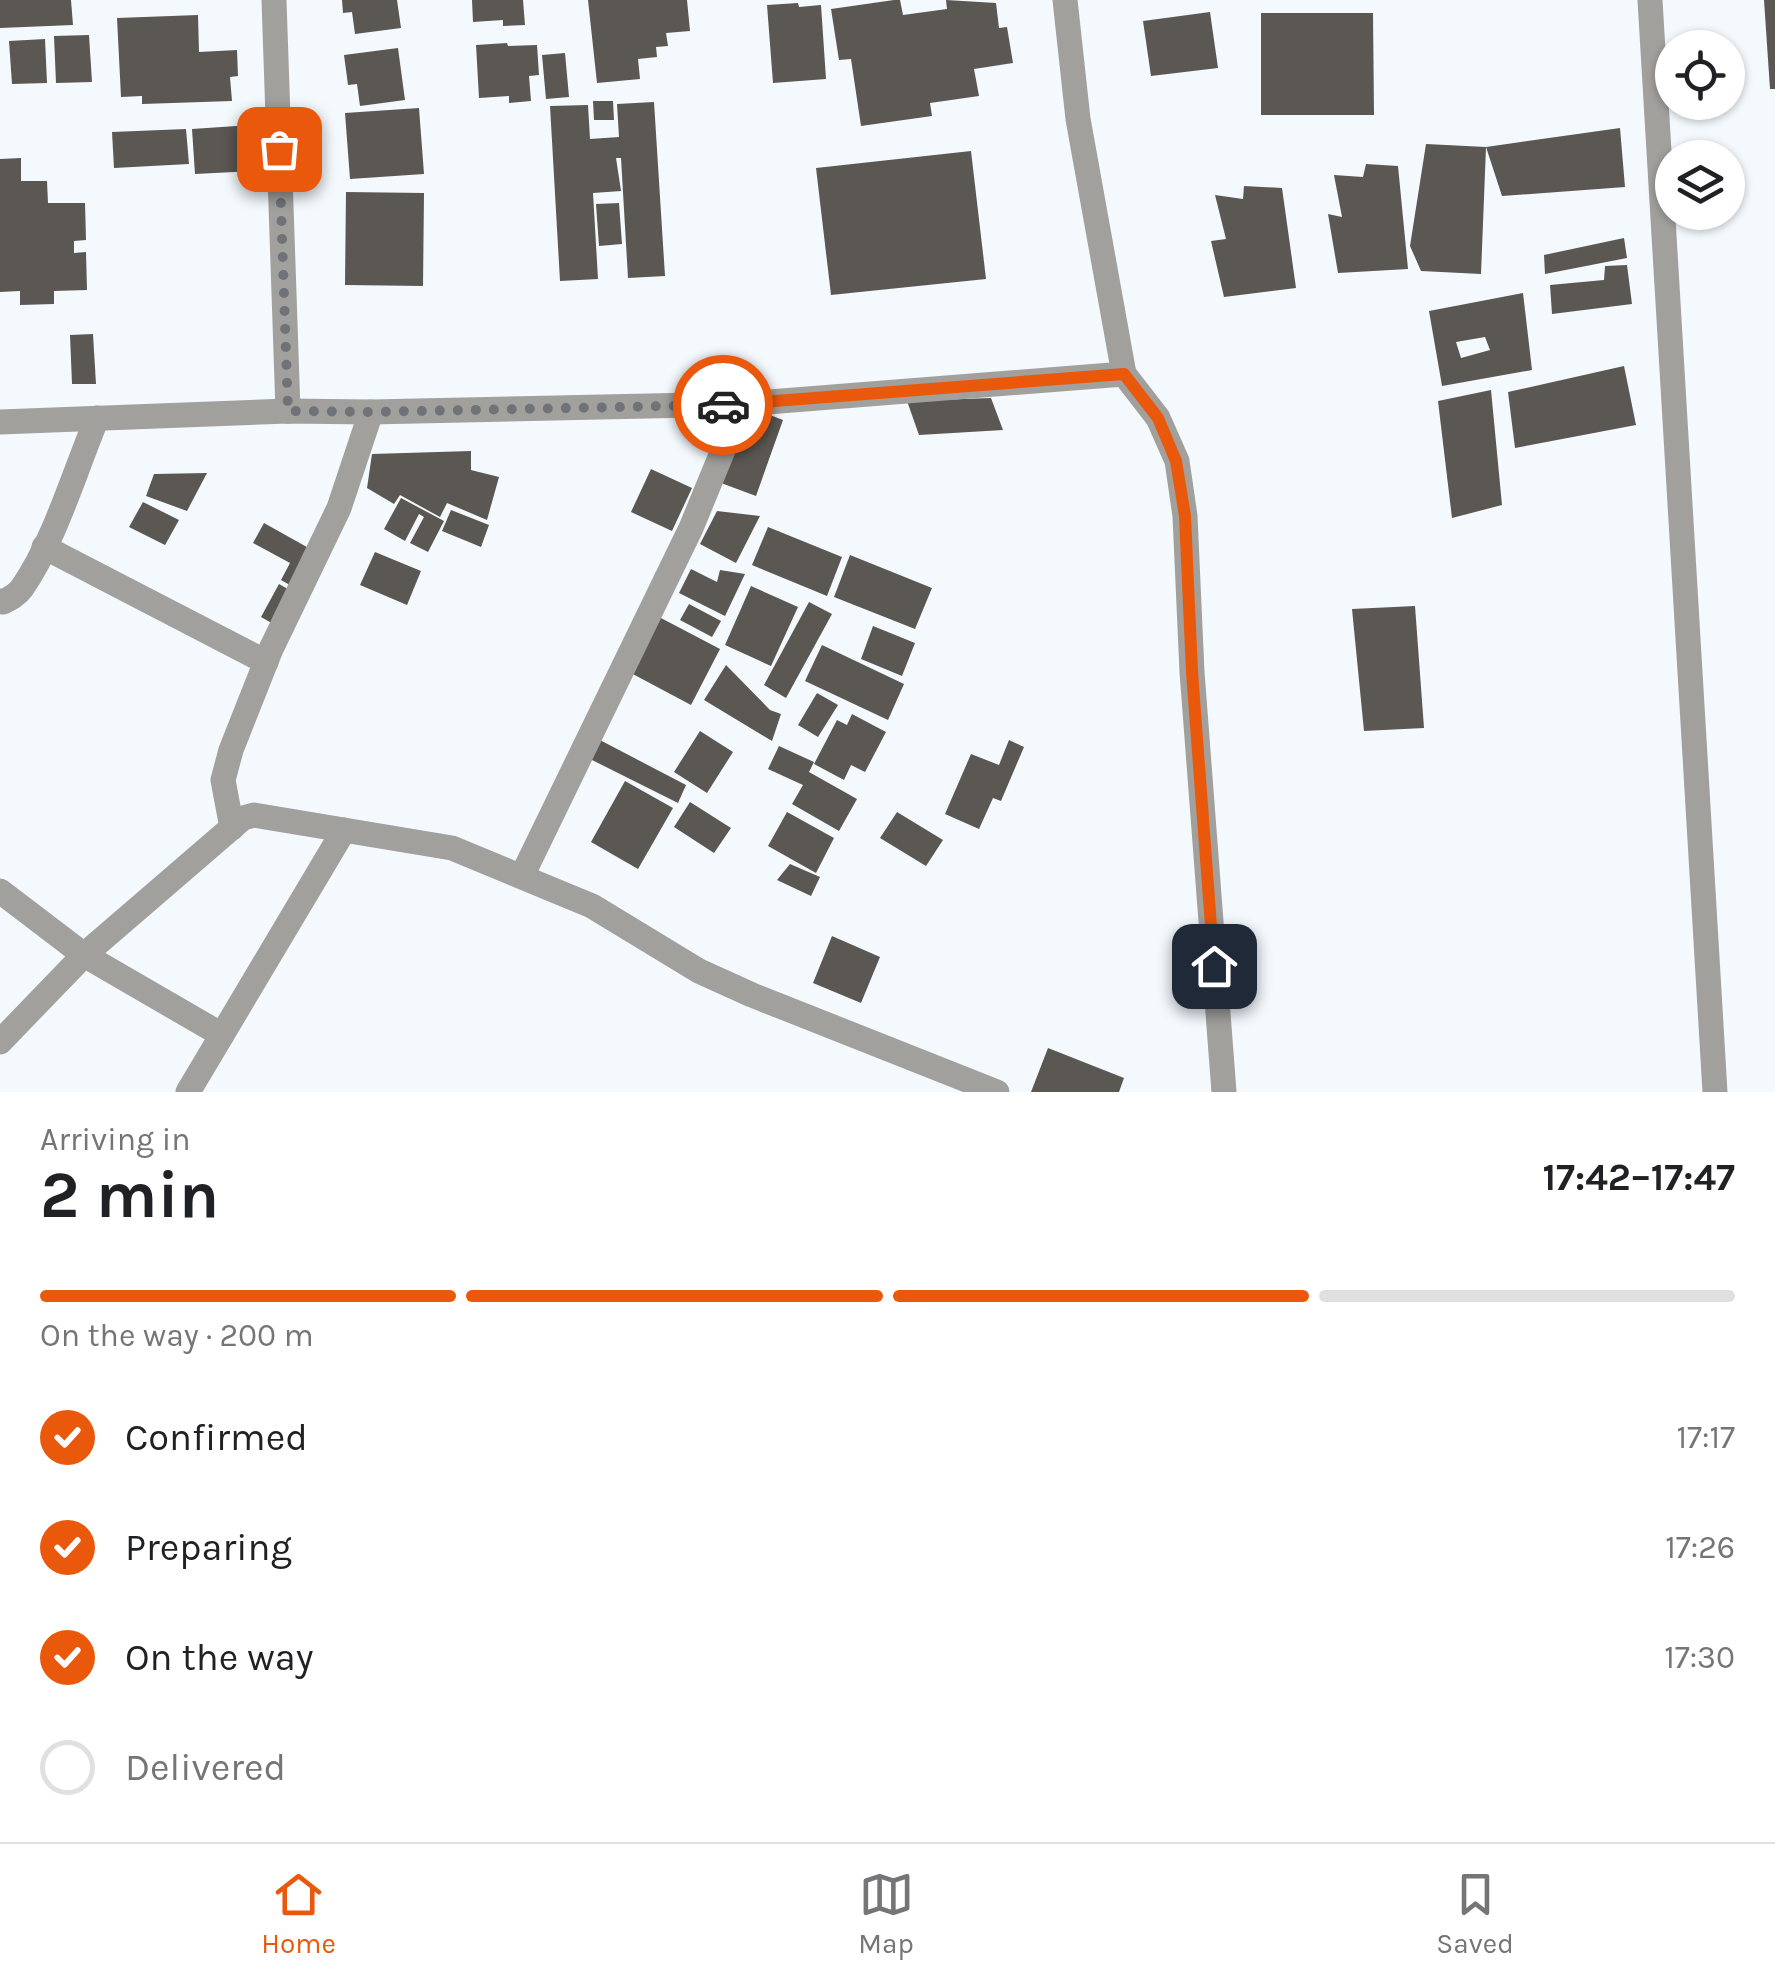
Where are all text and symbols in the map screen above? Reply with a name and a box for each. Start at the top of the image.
map controls [1655,30,1745,230]
button: locate [1655,30,1745,120]
pin [237,107,322,192]
icon: bag [252,122,307,177]
button: layers [1655,140,1745,230]
courier [673,355,773,455]
icon: car [696,378,751,433]
pin [1172,924,1257,1009]
icon: home [1187,939,1242,994]
text: Arriving in [40,1121,191,1158]
text: 17:42–17:47 [1543,1155,1735,1200]
text: 2 min [40,1157,219,1233]
text: On the way · 200 m [40,1317,314,1354]
icon: check [40,1410,95,1465]
text: Confirmed [125,1415,308,1460]
text: 17:17 [1676,1419,1735,1456]
icon: check [40,1520,95,1575]
text: Preparing [125,1525,292,1570]
text: 17:26 [1665,1529,1735,1566]
icon: check [40,1630,95,1685]
text: On the way [125,1635,313,1680]
text: 17:30 [1664,1639,1735,1676]
text: Delivered [125,1745,286,1790]
tab: Home [261,1867,336,1960]
tab: Map [858,1867,914,1960]
tab: Saved [1436,1867,1514,1960]

